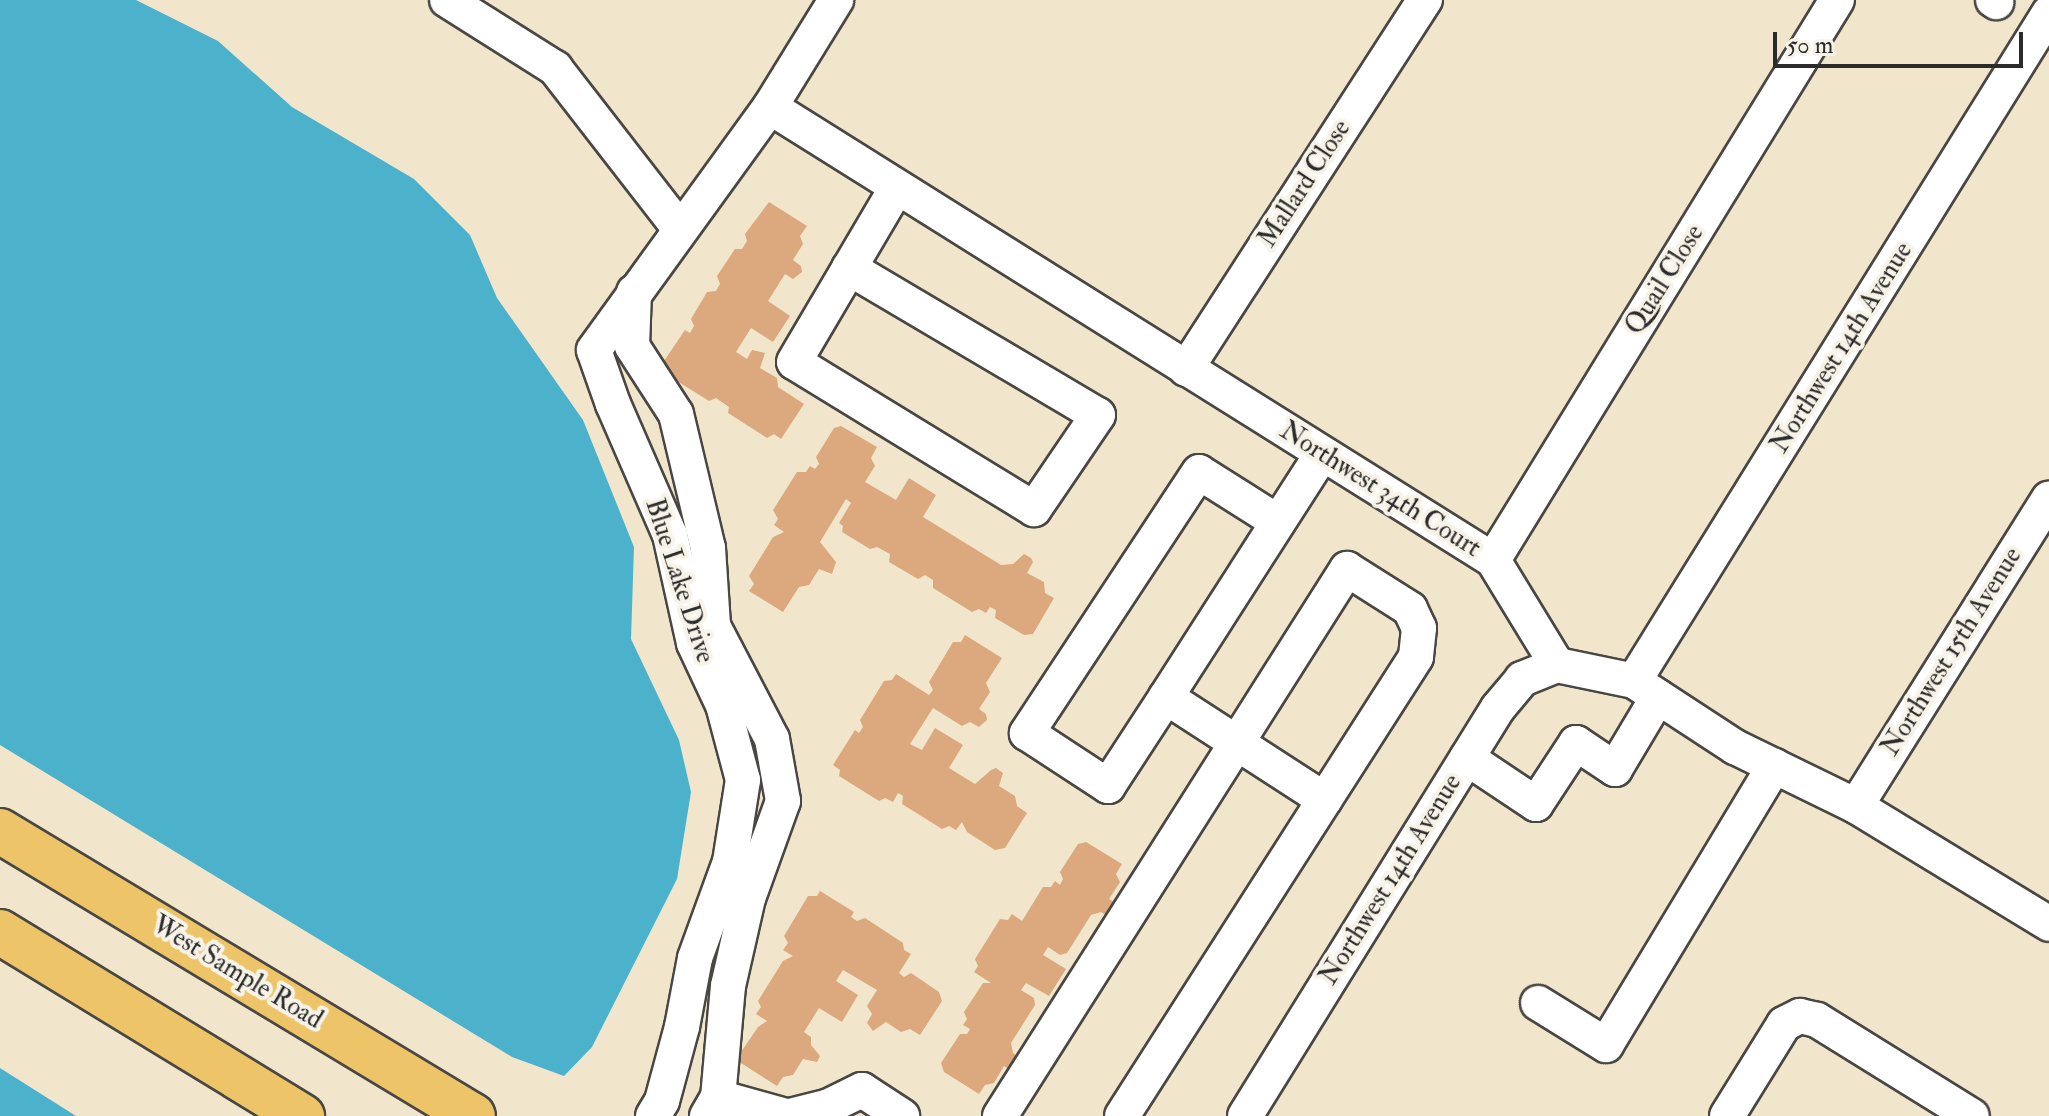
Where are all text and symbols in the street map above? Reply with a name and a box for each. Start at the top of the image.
scale bar [1777,16,2027,66]
text: 50 m [1787,30,1833,61]
street label: Mallard Close [1252,115,1358,253]
street label: Quail Close [1619,220,1711,340]
street label: Northwest 14th Avenue [1765,237,1919,459]
street label: Northwest 34th Court [1274,416,1486,564]
street label: Blue Lake Drive [638,495,720,667]
street label: Northwest 15th Avenue [1875,542,2029,762]
street label: Northwest 14th Avenue [1314,769,1468,991]
street label: West Sample Road [146,910,328,1036]

